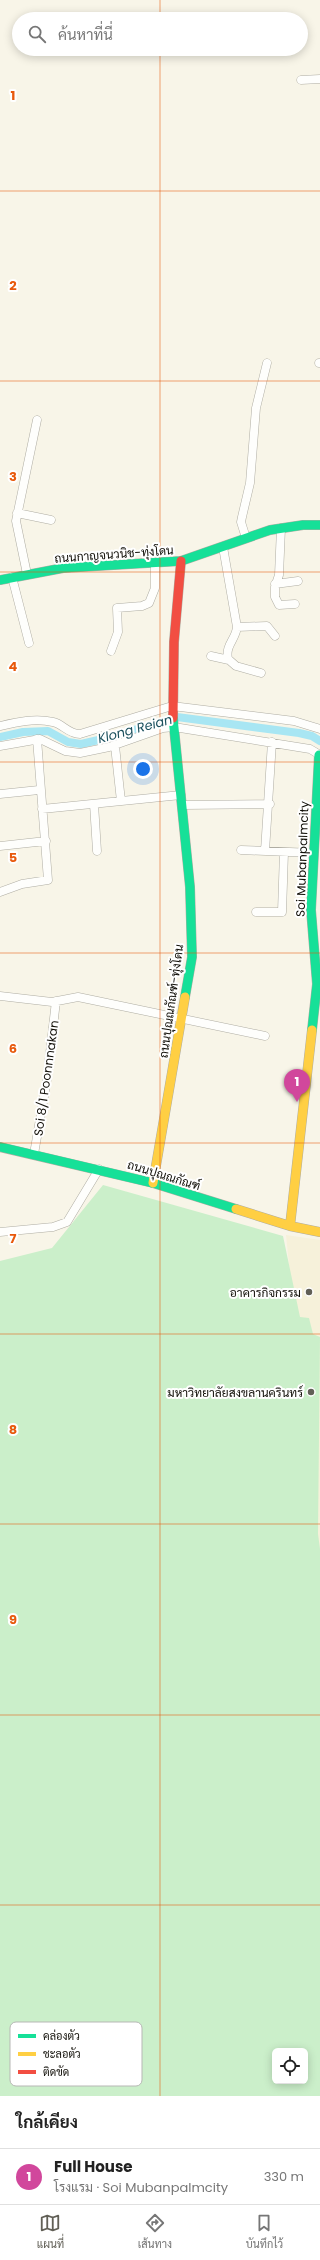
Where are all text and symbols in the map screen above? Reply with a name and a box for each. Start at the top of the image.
search box [12,12,308,56]
icon: search [26,23,48,45]
text: ค้นหาที่นี่ [58,24,113,45]
text: 1 [11,86,15,105]
text: 2 [9,276,17,295]
text: 3 [9,467,17,486]
street label: ถนนกาญจนวนิช-ทุ่งโดน [54,541,175,568]
text: 4 [9,657,18,676]
water label: Klong Reian [96,710,174,748]
your location [133,759,153,779]
street label: Soi Mubanpalmcity [291,801,313,917]
text: 5 [9,848,17,867]
street label: ถนนปุณณกัณฑ์-ทุ่งโดน [155,943,188,1059]
street label: Soi 8/1 Poonnnakan [29,1019,63,1137]
text: 6 [9,1039,17,1058]
pin: 1 [284,1069,310,1102]
street label: ถนนปุณณกัณฑ์ [125,1156,203,1195]
text: 7 [10,1229,17,1248]
place label: อาคารกิจกรรม [230,1284,301,1301]
marker: อาคารกิจกรรม [304,1287,314,1297]
place label: มหาวิทยาลัยสงขลานครินทร์ [167,1384,303,1401]
marker: มหาวิทยาลัยสงขลานครินทร์ [306,1387,316,1397]
text: 8 [9,1420,17,1439]
text: 9 [9,1610,17,1629]
legend [10,2022,142,2086]
text: คล่องตัว [43,2028,80,2044]
text: ชะลอตัว [43,2046,81,2062]
map controls [272,2048,308,2084]
button: locate [272,2048,308,2084]
text: ติดขัด [43,2064,69,2080]
text: ใกล้เคียง [16,2110,78,2134]
text: Full House [54,2156,133,2177]
text: 1 [27,2167,31,2186]
text: 330 m [264,2167,304,2186]
text: โรงแรม · Soi Mubanpalmcity [54,2178,228,2197]
tab: แผนที่ [37,2212,64,2253]
tab: เส้นทาง [138,2212,172,2253]
tab: บันทึกไว้ [246,2212,283,2253]

